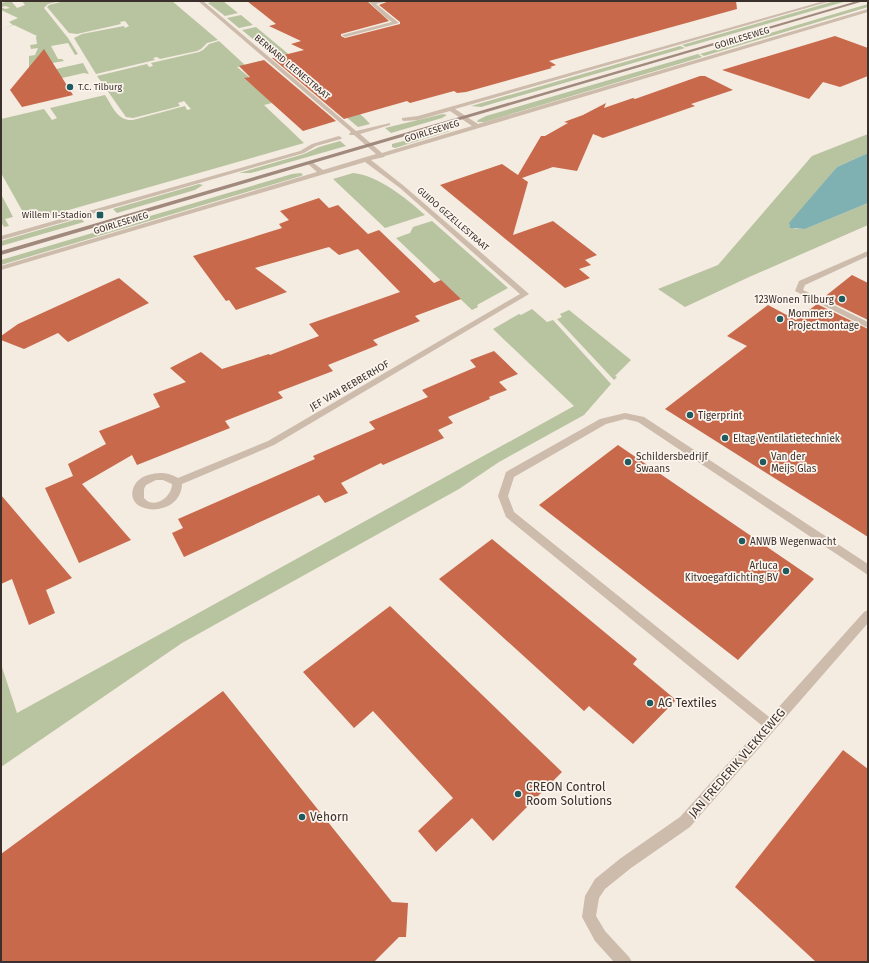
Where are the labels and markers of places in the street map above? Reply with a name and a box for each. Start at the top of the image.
marker: T.C. Tilburg [65,82,75,92]
place label: T.C. Tilburg [78,82,122,92]
place label: Willem II-Stadion [22,210,92,220]
marker: Willem II-Stadion [95,210,105,220]
place label: 123Wonen Tilburg [754,294,835,306]
marker: 123Wonen Tilburg [837,294,847,304]
place label: Mommers Projectmontage [788,308,859,332]
marker: Mommers Projectmontage [775,314,785,324]
marker: Tigerprint [685,410,695,420]
place label: Tigerprint [698,410,743,422]
marker: Eltag Ventilatietechniek [720,433,730,443]
place label: Eltag Ventilatietechniek [733,433,841,445]
place label: Schildersbedrijf Swaans [636,451,708,475]
place label: Van der Meijs Glas [771,451,817,475]
marker: Schildersbedrijf Swaans [623,457,633,467]
marker: Van der Meijs Glas [758,457,768,467]
marker: ANWB Wegenwacht [737,536,747,546]
place label: ANWB Wegenwacht [750,536,837,548]
place label: Arluca Kitvoegafdichting BV [685,560,778,584]
marker: Arluca Kitvoegafdichting BV [781,566,791,576]
place label: AG Textiles [658,696,717,710]
marker: AG Textiles [645,698,655,708]
place label: CREON Control Room Solutions [526,780,612,808]
marker: CREON Control Room Solutions [513,789,523,799]
place label: Vehorn [310,810,349,824]
marker: Vehorn [297,812,307,822]

